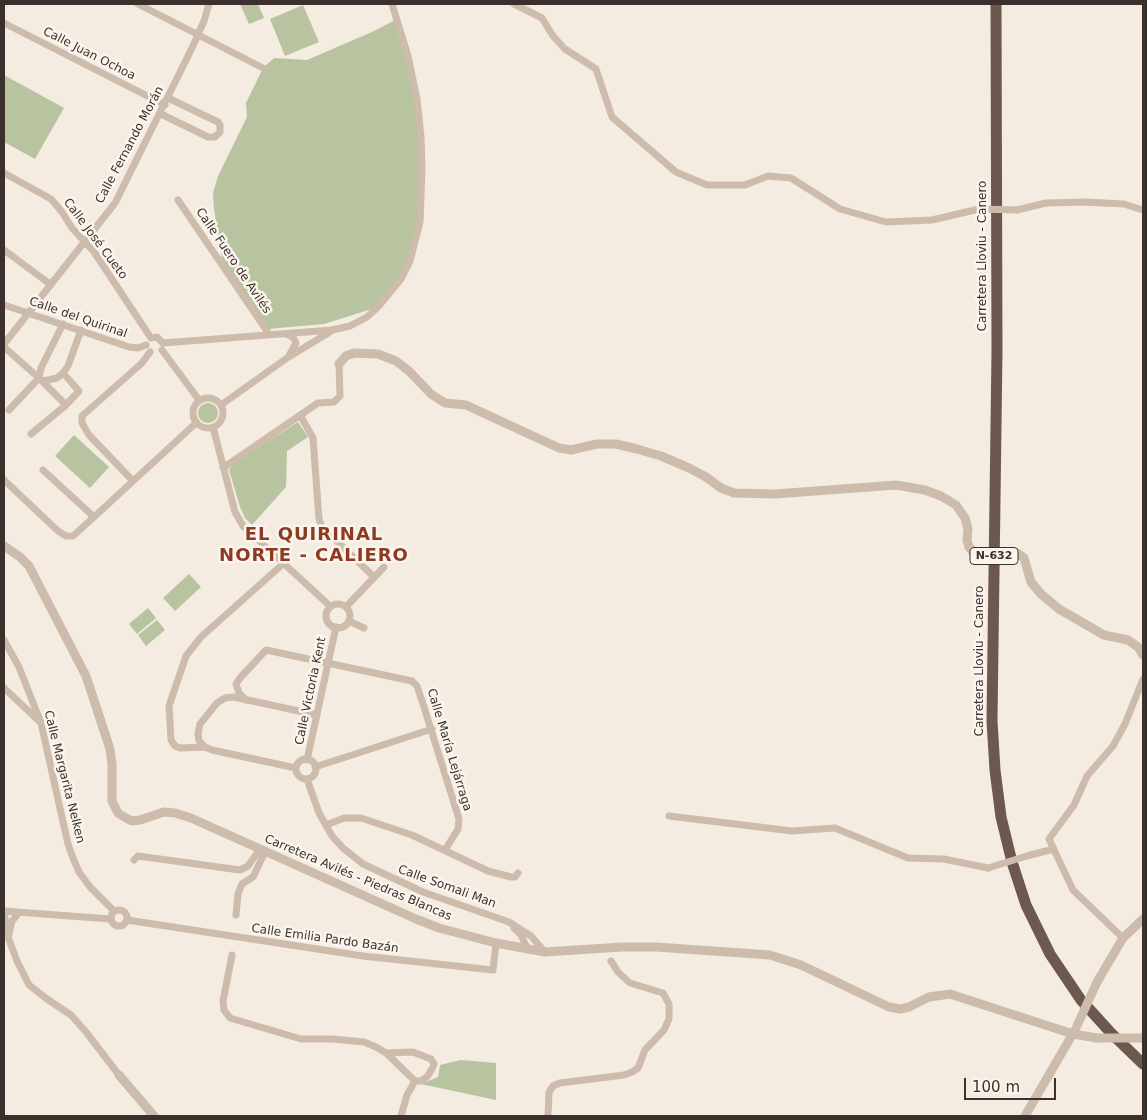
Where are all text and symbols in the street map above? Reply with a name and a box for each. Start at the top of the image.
street label: Calle Juan Ochoa [40,24,138,84]
street label: Calle Fernando Morán [93,84,167,206]
street label: Carretera Lloviu - Canero [976,181,990,331]
street label: Calle José Cueto [60,196,130,282]
street label: Calle Fuero de Avilés [192,205,274,317]
street label: Calle del Quirinal [27,294,129,342]
district label: EL QUIRINAL NORTE - CALIERO [217,524,411,566]
road number: N-632 [970,548,1018,564]
street label: Carretera Lloviu - Canero [973,586,987,736]
street label: Calle Victoria Kent [293,636,329,746]
street label: Calle María Lejárraga [424,687,474,813]
street label: Calle Margarita Nelken [41,709,87,845]
street label: Carretera Avilés - Piedras Blancas [262,832,454,924]
street label: Calle Somali Man [396,863,498,911]
street label: Calle Emilia Pardo Bazán [251,922,399,956]
scale bar [967,1068,1060,1100]
text: 100 m [972,1078,1020,1096]

